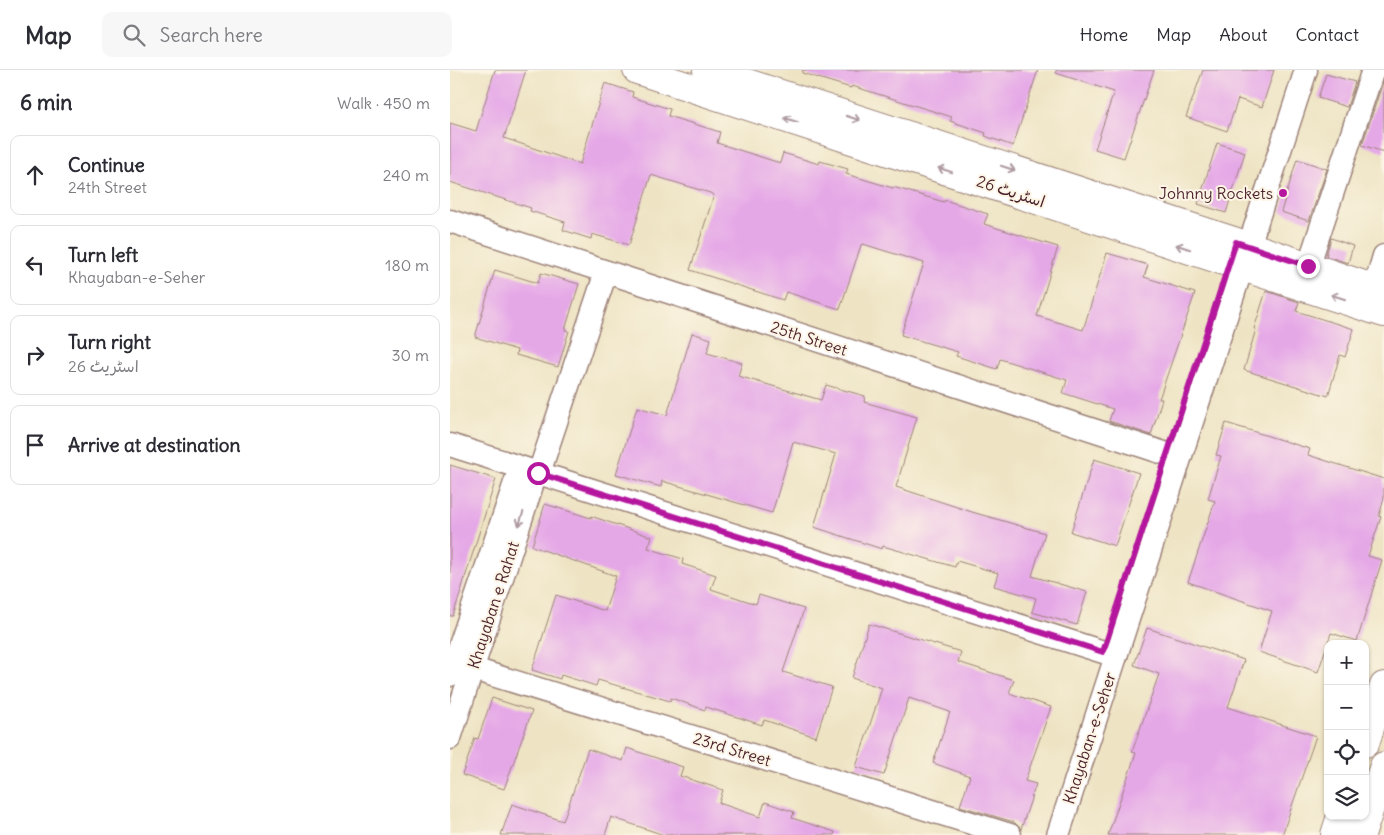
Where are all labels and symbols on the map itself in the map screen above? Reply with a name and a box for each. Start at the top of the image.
one-way arrow [845,113,861,123]
one-way arrow [783,115,799,124]
one-way arrow [999,164,1015,173]
one-way arrow [938,165,953,174]
street label: اسٹریٹ 26 [974,171,1048,211]
place label: Johnny Rockets [1159,183,1273,203]
marker: Johnny Rockets [1277,187,1289,199]
one-way arrow [1175,242,1191,252]
route end [1297,255,1320,278]
one-way arrow [1330,292,1346,302]
street label: 25th Street [768,316,850,360]
route start [527,462,550,485]
one-way arrow [516,511,525,526]
street label: Khayaban e Rahat [463,538,523,671]
street label: Khayaban-e-Seher [1058,669,1120,806]
street label: 23rd Street [691,728,774,770]

